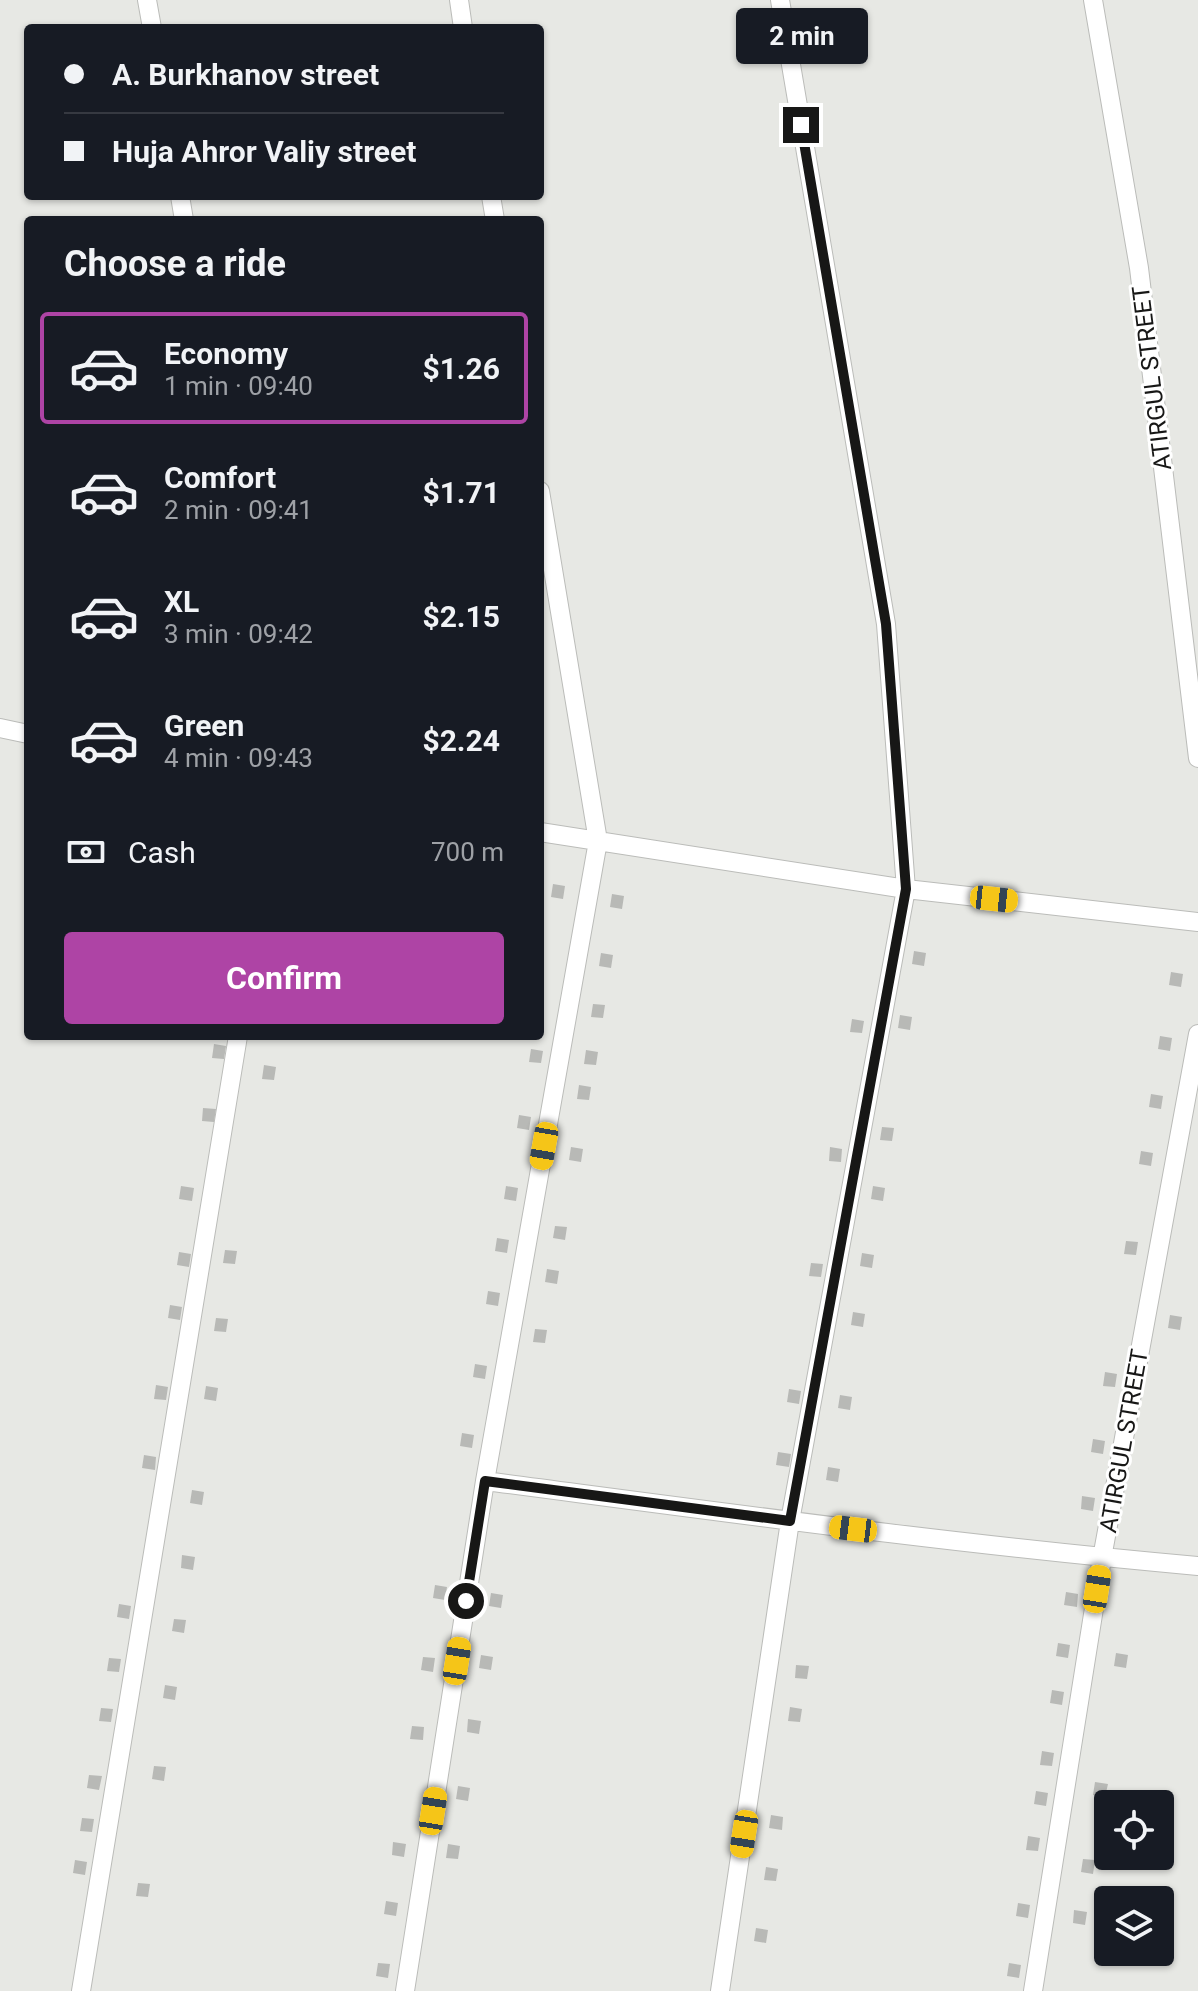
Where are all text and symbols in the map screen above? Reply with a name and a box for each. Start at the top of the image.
callout: 2 min [735,9,867,65]
text: 2 min [769,21,835,51]
text: A. Burkhanov street [112,57,379,92]
route end [783,107,819,143]
text: Huja Ahror Valiy street [112,134,416,169]
text: Choose a ride [64,243,286,285]
street label: ATIRGUL STREET [1127,284,1177,472]
icon: car [68,332,140,404]
text: Economy [164,336,288,371]
text: $1.26 [422,351,500,386]
text: 1 min · 09:40 [164,371,313,401]
icon: car [68,456,140,528]
text: Comfort [164,460,276,495]
text: $1.71 [422,475,500,510]
text: 2 min · 09:41 [164,495,313,525]
icon: car [68,580,140,652]
text: XL [164,584,199,619]
text: $2.15 [422,599,500,634]
text: 3 min · 09:42 [164,619,313,649]
icon: car [68,704,140,776]
text: Green [164,708,244,743]
text: $2.24 [422,723,500,758]
text: 4 min · 09:43 [164,743,313,773]
icon: cash [64,830,108,874]
text: Cash [128,835,196,870]
text: 700 m [431,837,504,867]
car [969,885,1019,913]
button: Confirm [64,932,504,1024]
car [528,1120,560,1172]
street label: ATIRGUL STREET [1094,1347,1154,1535]
car [828,1514,878,1544]
car [1081,1563,1113,1615]
route start [448,1583,484,1619]
car [441,1635,473,1687]
car [417,1785,449,1837]
map controls [1094,1790,1174,1966]
button: locate [1094,1790,1174,1870]
car [728,1808,760,1860]
button: layers [1094,1886,1174,1966]

